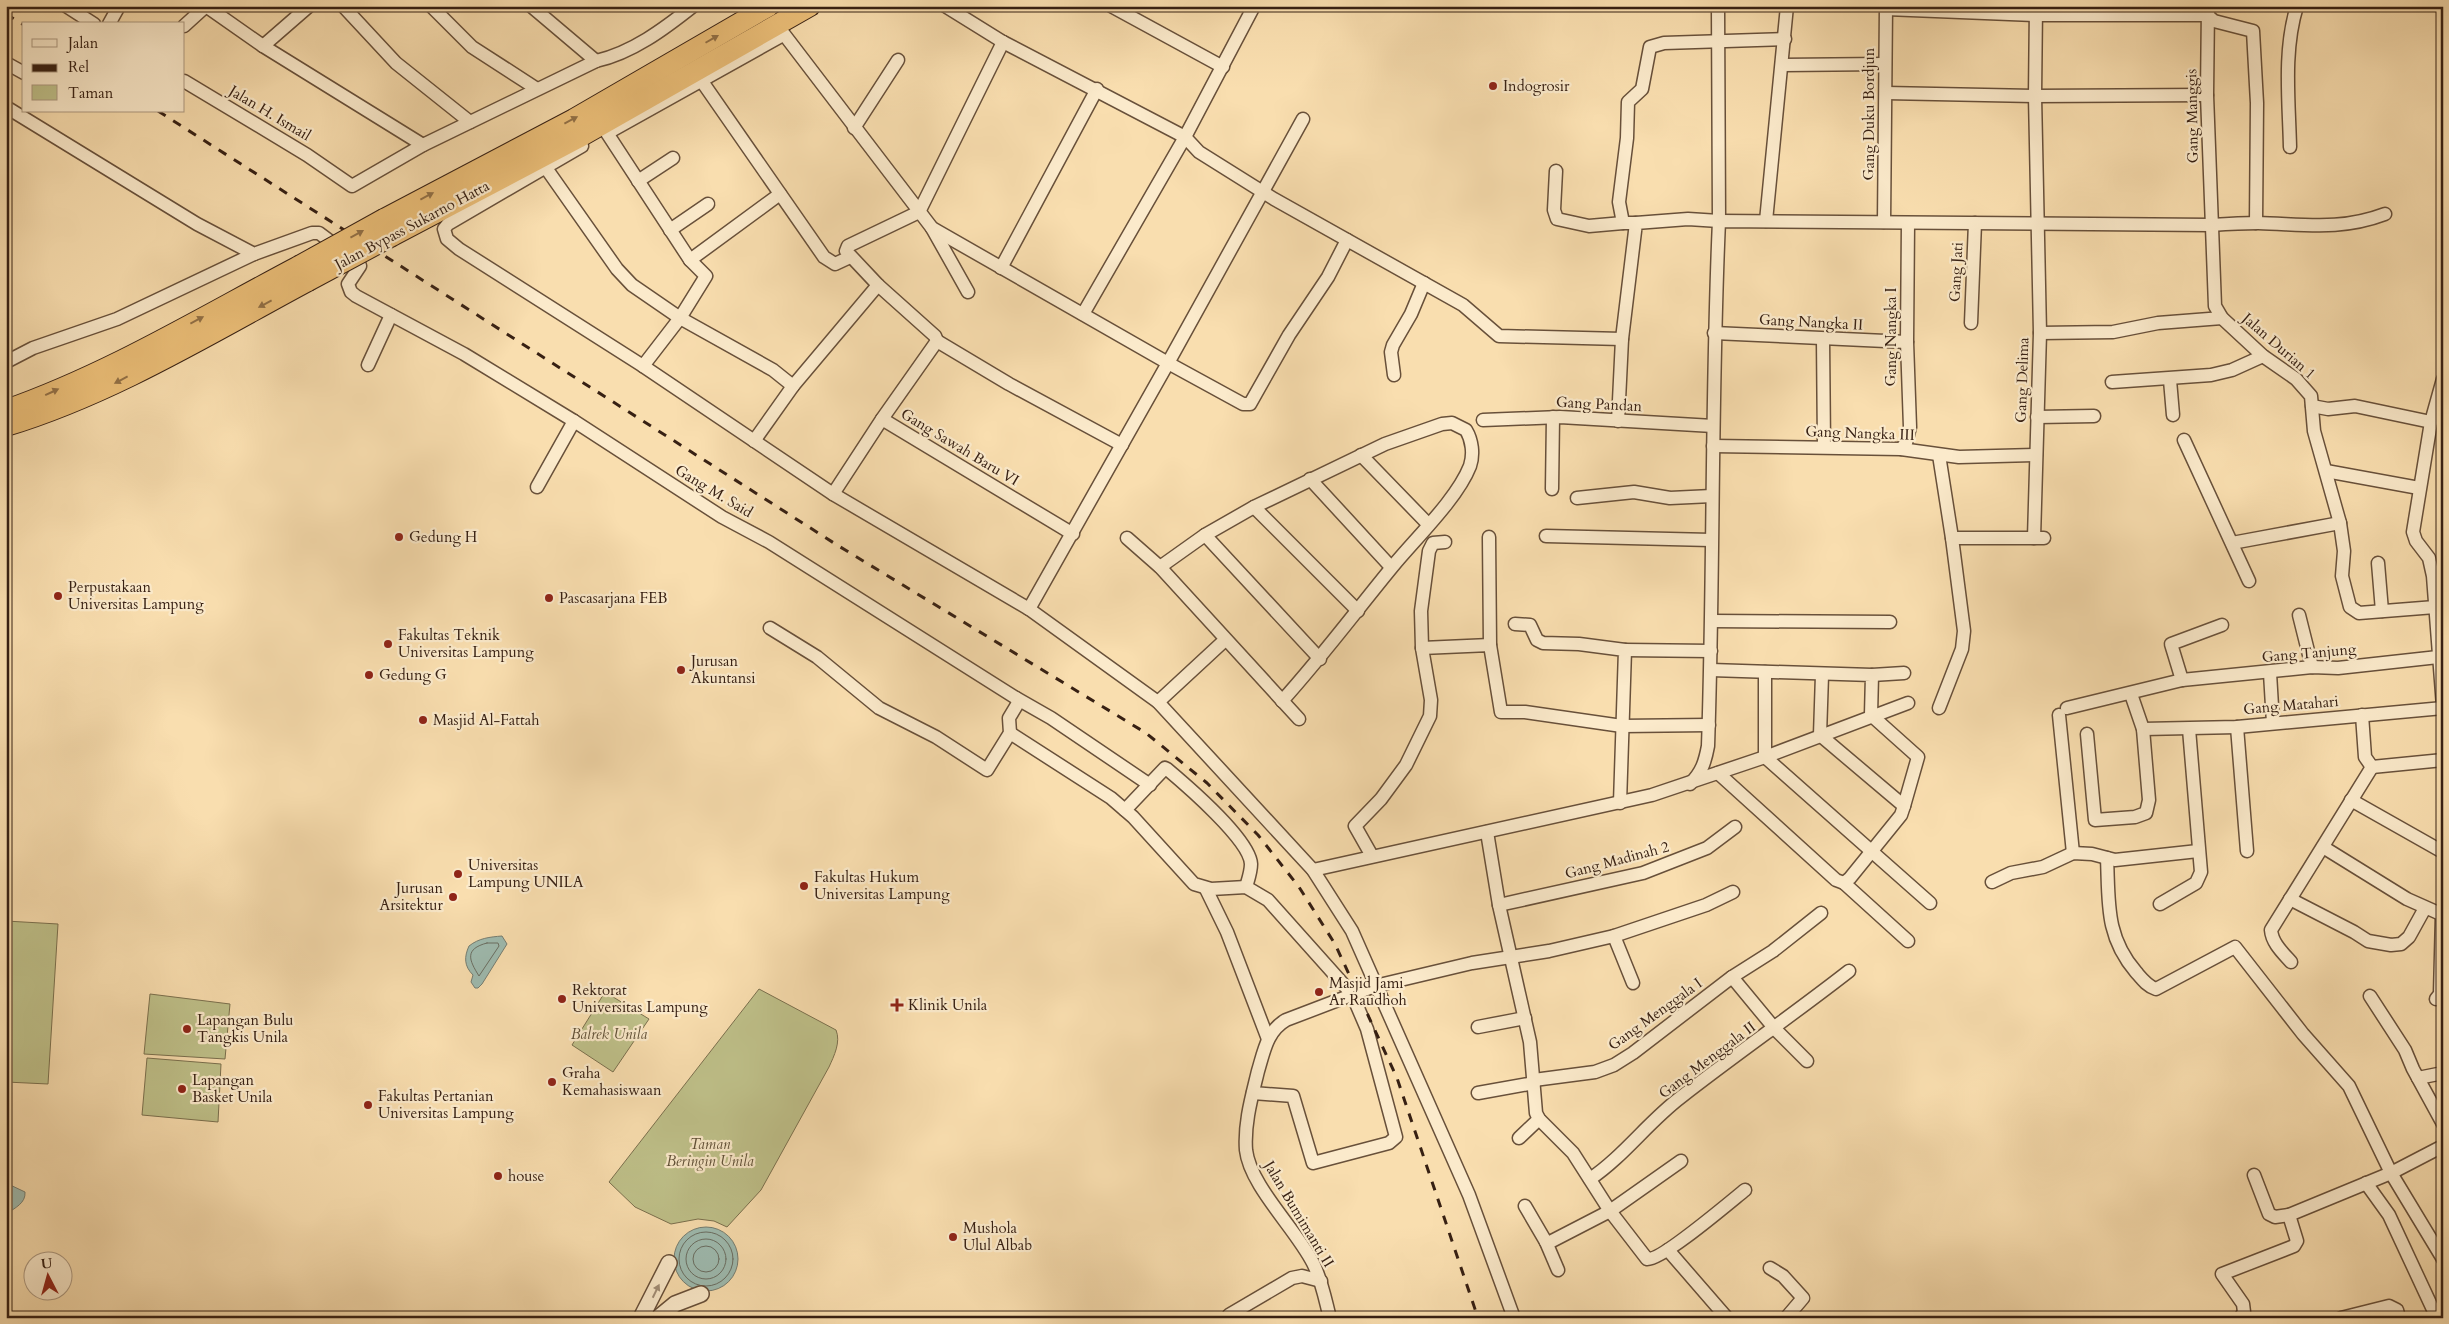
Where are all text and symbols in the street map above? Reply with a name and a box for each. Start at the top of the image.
legend [22,22,185,112]
text: Jalan [66,33,99,53]
one-way arrow [704,35,719,43]
street label: Gang Duku Bordjun [1859,47,1879,180]
text: Rel [68,57,89,77]
street label: Gang Manggis [2181,69,2203,163]
place label: Indogrosir [1503,76,1570,96]
street label: Jalan H. Ismail [224,80,315,145]
marker: Indogrosir [1487,80,1499,92]
text: Taman [68,83,114,103]
one-way arrow [564,116,578,124]
street label: Jalan Bypass Sukarno Hatta [329,175,493,275]
one-way arrow [420,192,435,200]
one-way arrow [350,230,364,238]
street label: Gang Jati [1944,242,1968,302]
street label: Gang Nangka I [1881,287,1901,387]
one-way arrow [258,300,272,308]
street label: Jalan Durian 1 [2236,307,2320,383]
street label: Gang Nangka II [1758,309,1864,335]
one-way arrow [190,316,204,324]
street label: Gang Delima [2011,336,2034,423]
one-way arrow [114,376,129,384]
one-way arrow [45,388,59,396]
street label: Gang Pandan [1555,392,1643,416]
street label: Gang Sawah Baru VI [897,404,1023,490]
street label: Gang Nangka III [1805,421,1915,445]
street label: Gang M. Said [671,460,757,522]
place label: Gedung H [409,527,478,547]
marker: Gedung H [393,531,405,543]
place label: Perpustakaan Universitas Lampung [68,577,204,614]
place label: Pascasarjana FEB [559,588,667,608]
marker: Perpustakaan Universitas Lampung [52,590,64,602]
marker: Pascasarjana FEB [543,592,555,604]
place label: Fakultas Teknik Universitas Lampung [398,625,534,662]
marker: Fakultas Teknik Universitas Lampung [382,638,394,650]
street label: Gang Tanjung [2261,639,2358,667]
place label: Jurusan Akuntansi [689,651,755,688]
marker: Jurusan Akuntansi [675,664,687,676]
place label: Gedung G [379,665,447,685]
marker: Gedung G [363,669,375,681]
street label: Gang Matahari [2243,691,2339,719]
place label: Masjid Al-Fattah [433,710,540,730]
marker: Masjid Al-Fattah [417,714,429,726]
street label: Gang Madinah 2 [1563,836,1672,884]
place label: Universitas Lampung UNILA [468,855,584,892]
place label: Fakultas Hukum Universitas Lampung [814,867,950,904]
marker: Universitas Lampung UNILA [452,868,464,880]
place label: Jurusan Arsitektur [380,878,444,915]
marker: Fakultas Hukum Universitas Lampung [798,880,810,892]
marker: Jurusan Arsitektur [447,891,459,903]
place label: Masjid Jami Ar Raudhoh [1329,973,1408,1010]
street label: Gang Menggala I [1604,973,1706,1055]
place label: Rektorat Universitas Lampung [572,980,708,1017]
marker: Masjid Jami Ar Raudhoh [1313,986,1325,998]
marker: Rektorat Universitas Lampung [556,993,568,1005]
place label: Klinik Unila [908,995,988,1015]
marker: Klinik Unila [890,998,904,1012]
place label: Lapangan Bulu Tangkis Unila [197,1010,293,1047]
street label: Gang Menggala II [1654,1017,1760,1103]
marker: Lapangan Bulu Tangkis Unila [181,1023,193,1035]
park label: Balrek Unila [571,1024,647,1044]
place label: Graha Kemahasiswaan [562,1063,662,1100]
place label: Lapangan Basket Unila [192,1070,273,1107]
marker: Graha Kemahasiswaan [546,1076,558,1088]
marker: Lapangan Basket Unila [176,1083,188,1095]
place label: Fakultas Pertanian Universitas Lampung [378,1086,514,1123]
marker: Fakultas Pertanian Universitas Lampung [362,1099,374,1111]
park label: Taman Beringin Unila [666,1134,754,1171]
street label: Jalan Bumimanti II [1258,1155,1339,1271]
place label: house [508,1166,545,1186]
marker: house [492,1170,504,1182]
place label: Mushola Ulul Albab [963,1218,1032,1255]
marker: Mushola Ulul Albab [947,1231,959,1243]
north arrow [22,1252,72,1302]
text: U [40,1253,54,1274]
one-way arrow [652,1284,660,1298]

